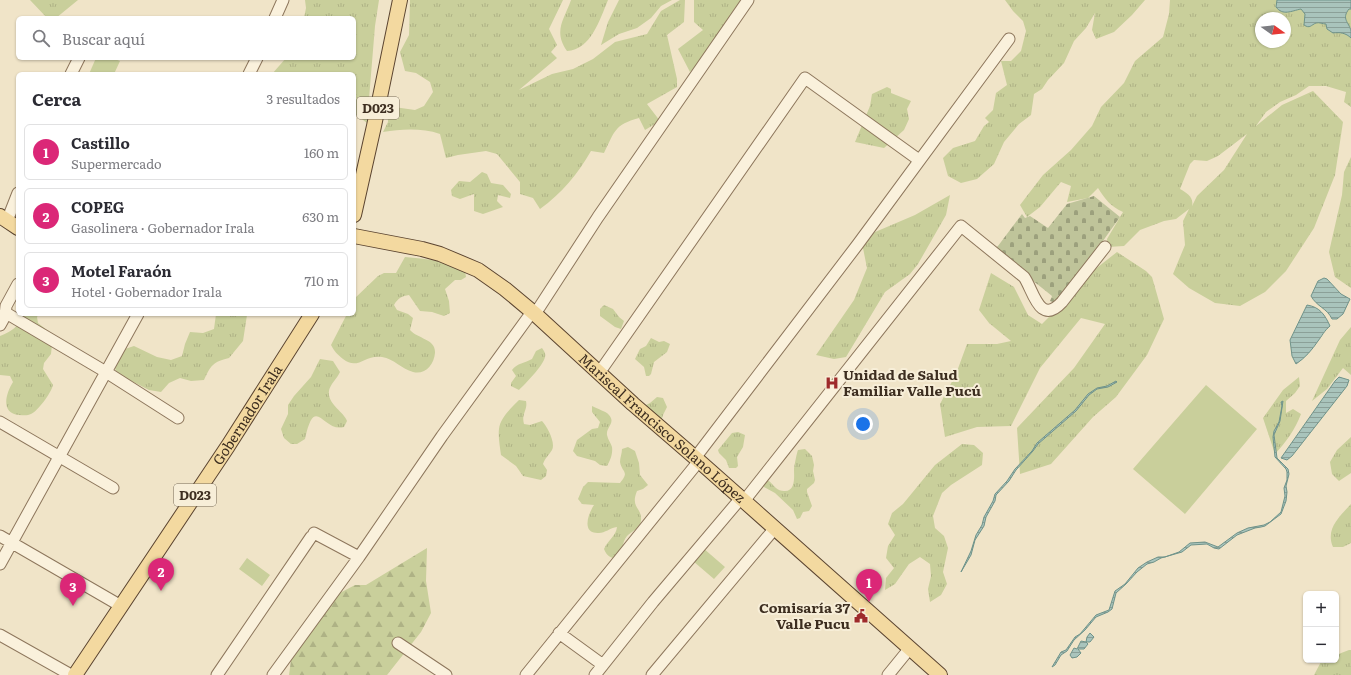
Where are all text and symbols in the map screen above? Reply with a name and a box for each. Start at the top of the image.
north arrow [1255,12,1291,48]
search box [16,16,356,60]
icon: search [30,27,52,49]
text: Buscar aquí [62,27,145,50]
text: Cerca [32,86,81,111]
text: 3 resultados [266,89,340,108]
road number: D023 [357,97,399,119]
text: Castillo [71,131,130,154]
text: 1 [43,143,49,162]
text: 160 m [304,143,339,162]
text: Supermercado [71,154,162,173]
text: COPEG [71,195,124,218]
text: 2 [43,207,49,226]
text: 630 m [302,207,339,226]
text: Gasolinera · Gobernador Irala [71,218,255,237]
text: Motel Faraón [71,259,172,282]
text: 3 [42,271,50,290]
text: 710 m [304,271,339,290]
text: Hotel · Gobernador Irala [71,282,222,301]
street label: Mariscal Francisco Solano López [575,348,750,507]
street label: Gobernador Irala [207,360,286,469]
place label: Unidad de Salud Familiar Valle Pucú [843,364,981,400]
hospital icon: Unidad de Salud Familiar Valle Pucú [824,375,840,391]
your location [853,414,873,434]
road number: D023 [174,484,216,506]
pin: 2 [148,558,174,591]
pin: 1 [856,569,882,602]
pin: 3 [60,573,86,606]
map controls [1303,591,1339,663]
button: + [1303,591,1339,627]
place label: Comisaría 37 Valle Pucu [759,597,851,633]
public building icon: Comisaría 37 Valle Pucu [853,608,869,624]
button: − [1303,627,1339,663]

